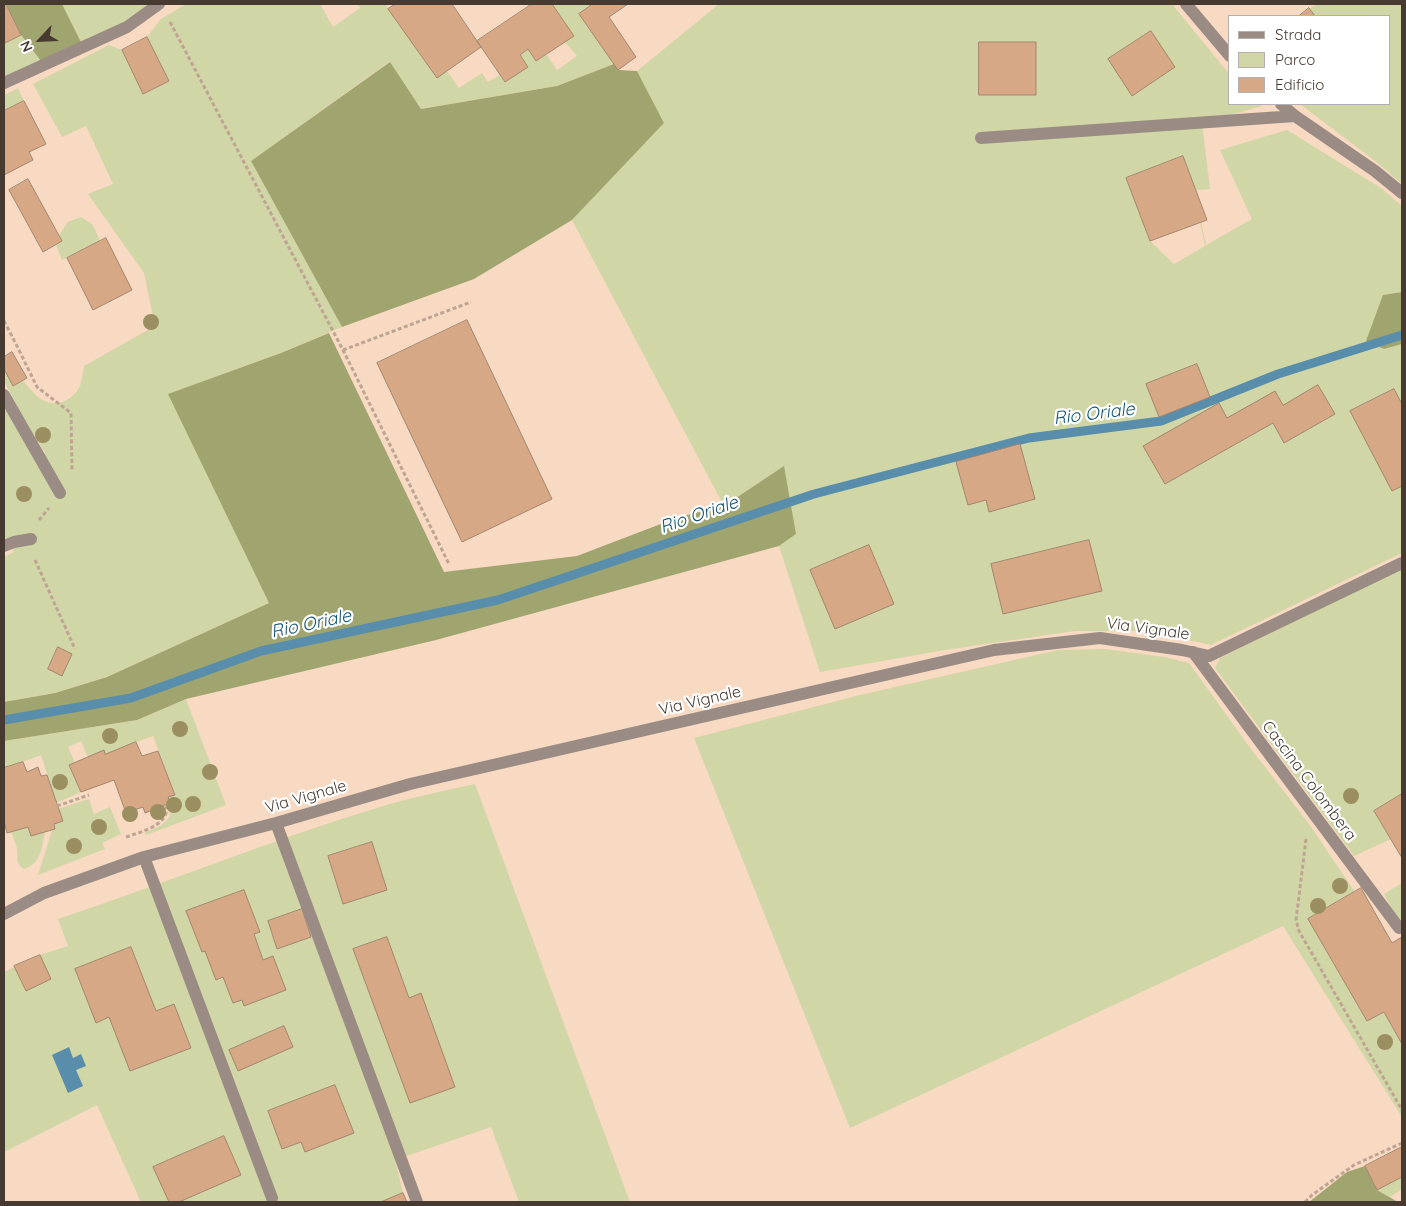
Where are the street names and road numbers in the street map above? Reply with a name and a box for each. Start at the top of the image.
street label: Via Vignale [1105,614,1191,644]
street label: Via Vignale [657,682,743,720]
street label: Cascina Colombera [1258,717,1360,845]
street label: Via Vignale [263,776,349,818]

